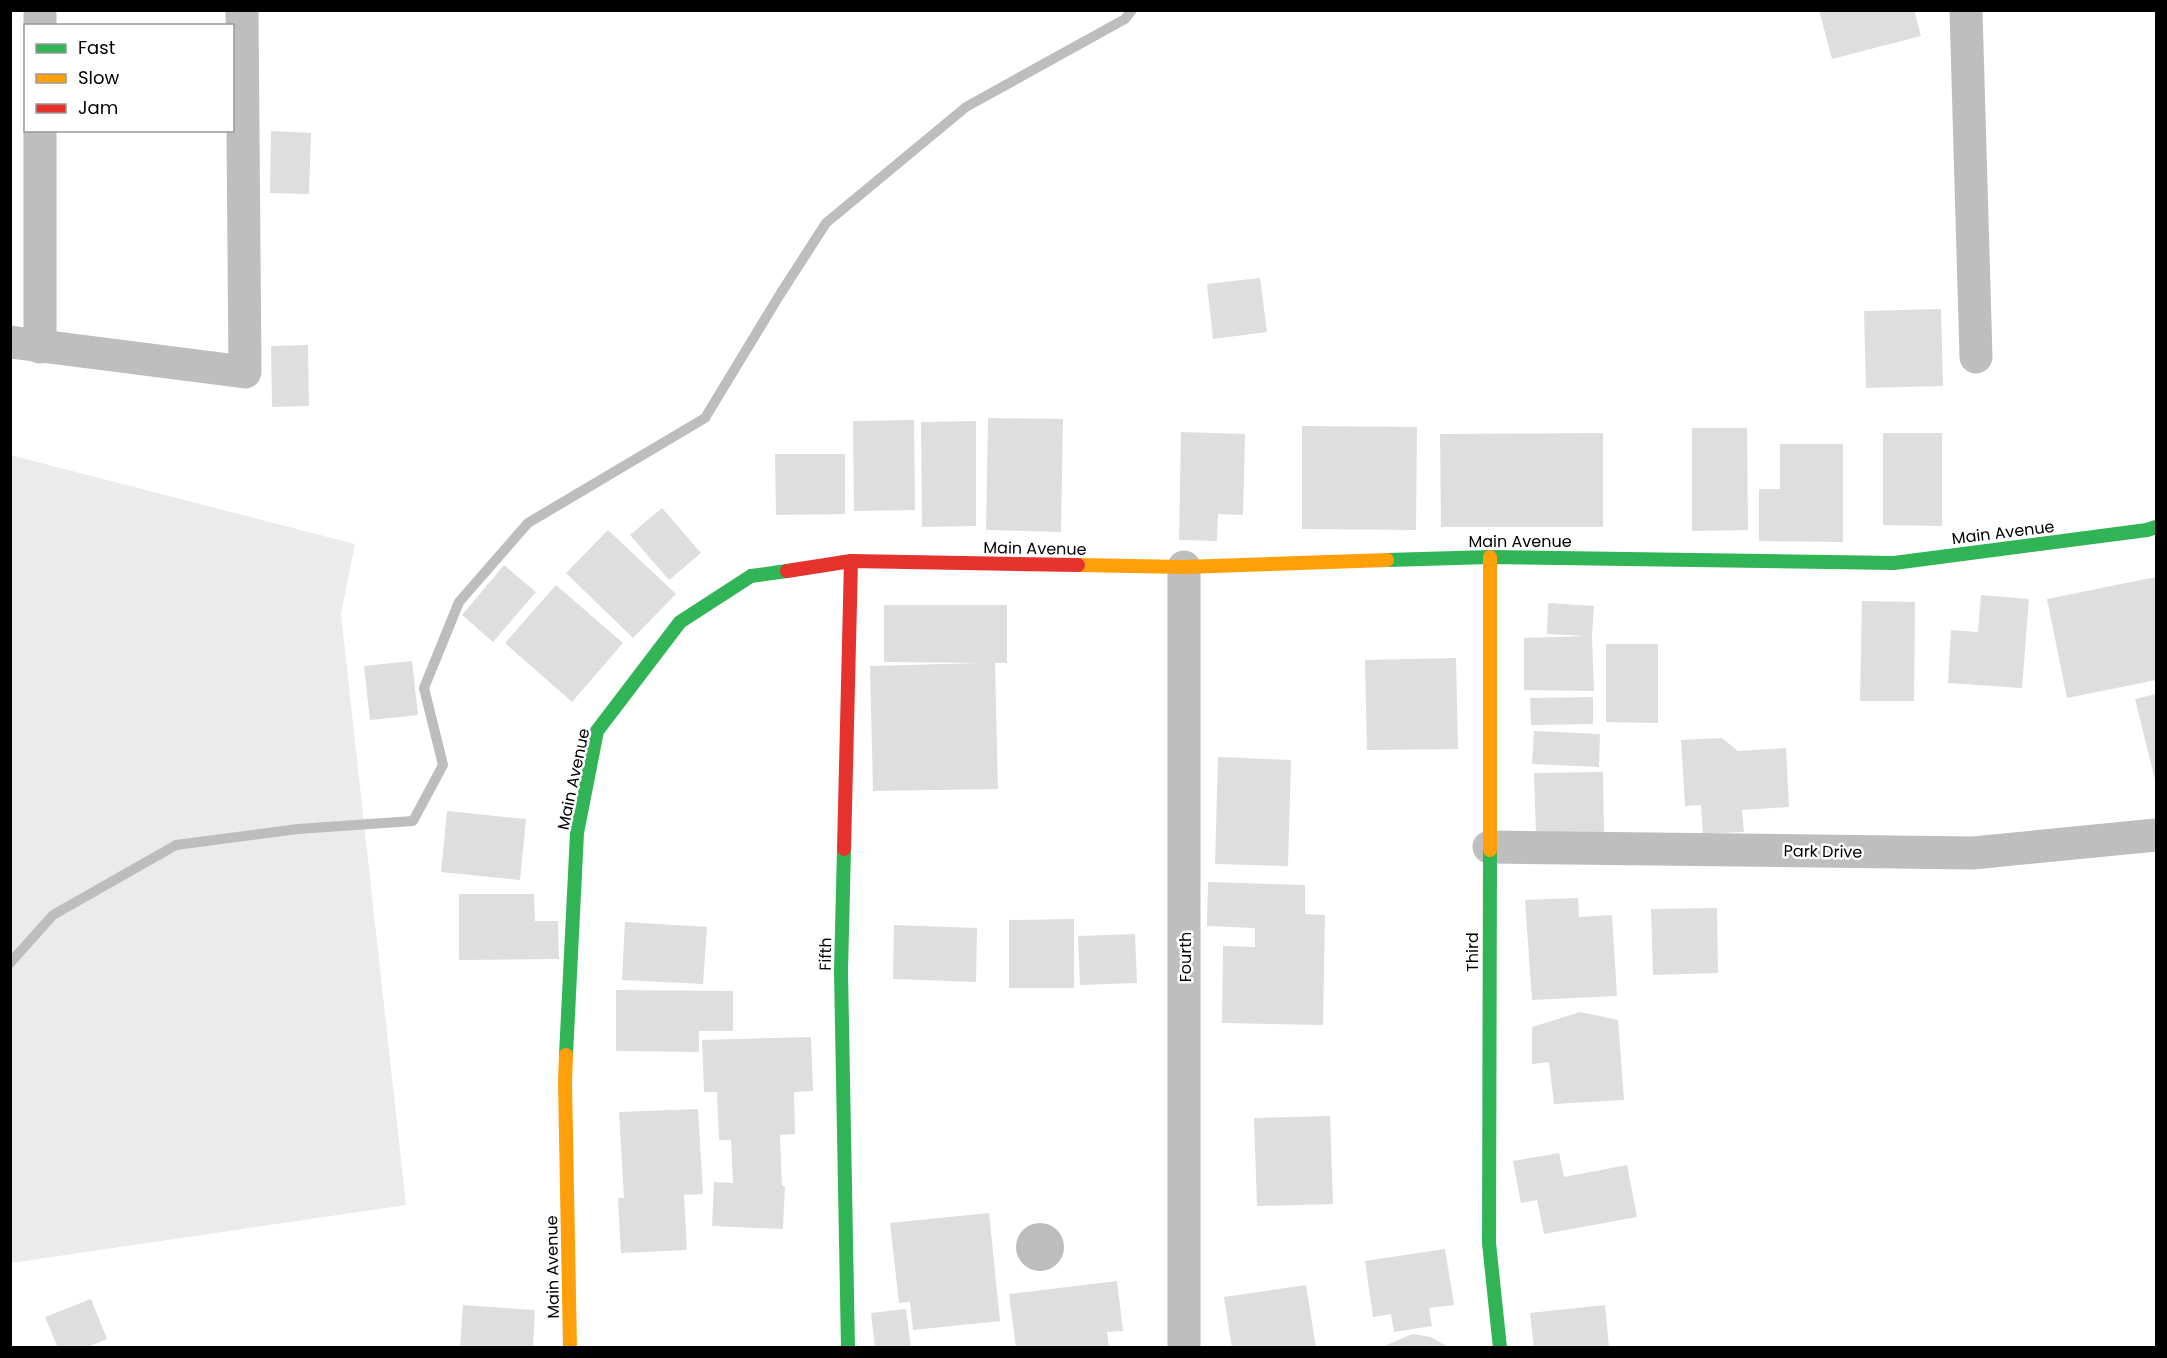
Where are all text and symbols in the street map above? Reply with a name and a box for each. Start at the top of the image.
legend [24,24,234,132]
text: Fast [78,35,115,60]
text: Slow [78,65,120,90]
text: Jam [78,95,118,120]
street label: Main Avenue [1950,515,2056,550]
street label: Main Avenue [1468,530,1572,553]
street label: Main Avenue [983,536,1087,561]
street label: Main Avenue [552,726,595,832]
street label: Park Drive [1783,839,1863,864]
street label: Fourth [1174,932,1197,982]
street label: Third [1461,932,1484,972]
street label: Fifth [814,937,837,971]
street label: Main Avenue [540,1215,565,1319]

